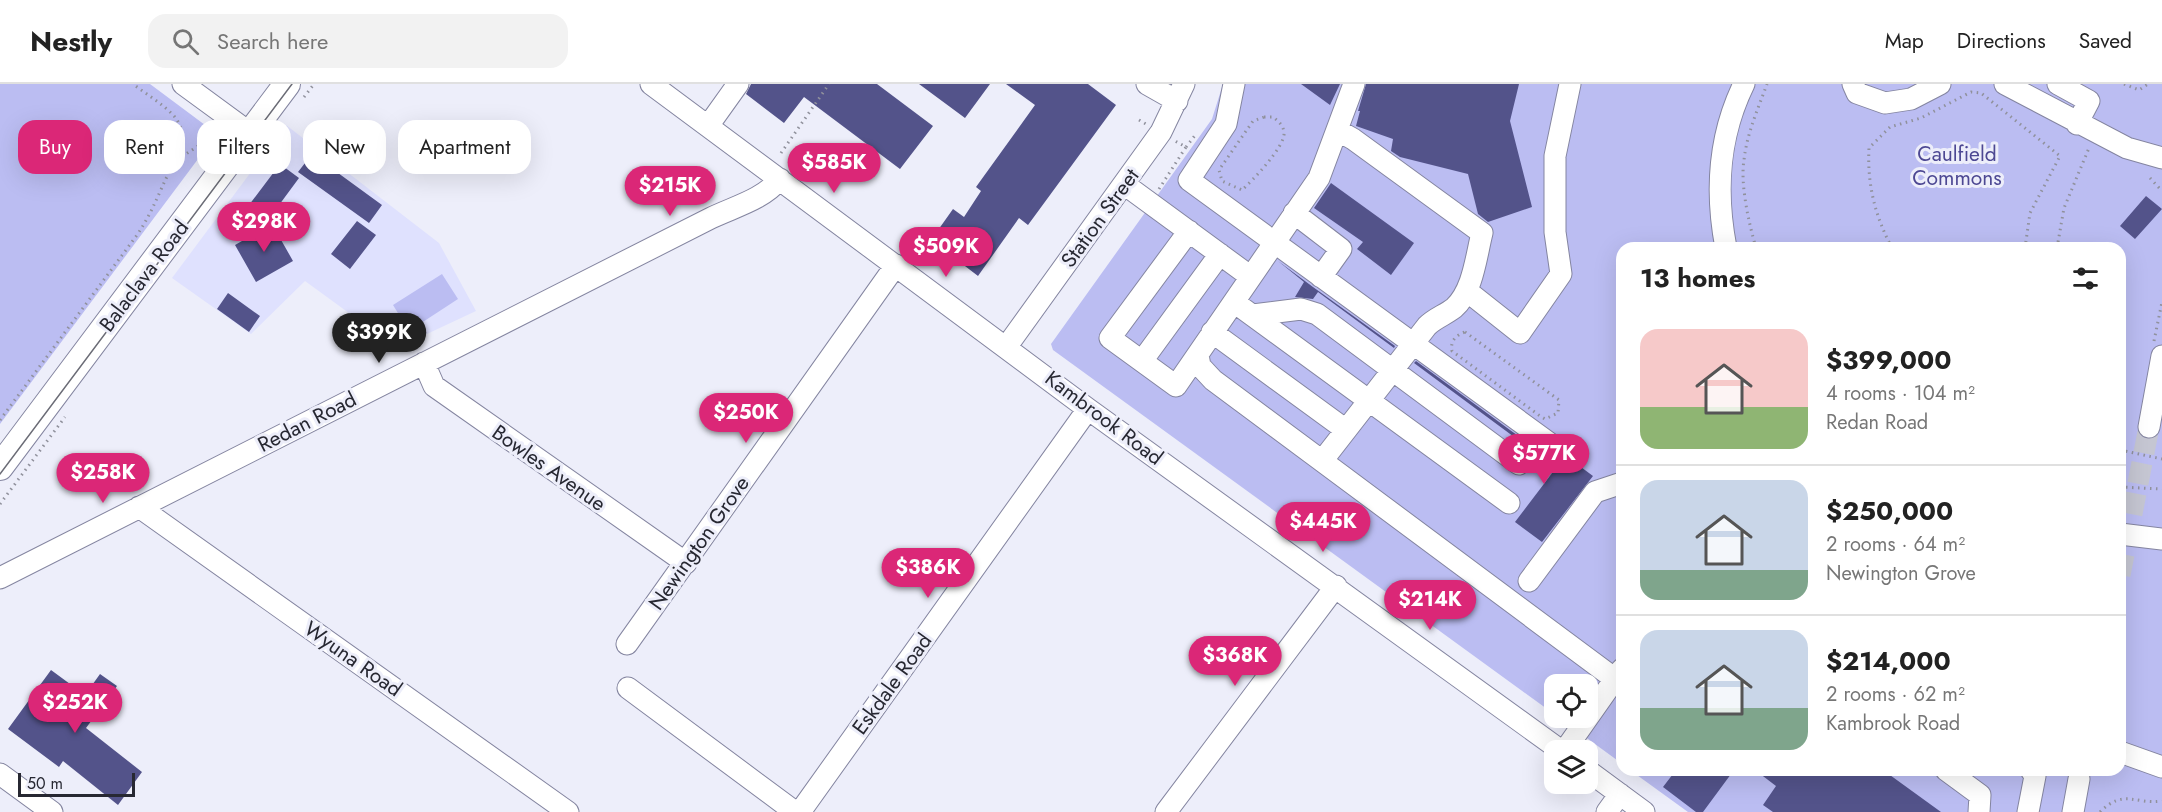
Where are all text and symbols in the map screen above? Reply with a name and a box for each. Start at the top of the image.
search box [148,14,568,68]
text: Nestly [30,21,112,62]
icon: search [169,25,202,58]
text: Search here [217,25,328,57]
text: Map [1885,26,1924,56]
text: Directions [1957,26,2046,56]
text: Saved [2079,26,2132,56]
chip: Buy [18,120,92,174]
chip: Rent [104,120,185,174]
chip: Filters [197,120,291,174]
chip: New [303,120,386,174]
chip: Apartment [398,120,531,174]
park label: Caulfield Commons [1912,139,2002,193]
pin: $585K [792,143,876,194]
text: $585K [802,148,866,177]
street label: Station Street [1054,162,1146,274]
pin: $215K [628,166,712,217]
text: $215K [639,171,701,200]
pin: $298K [222,202,306,253]
text: $298K [231,207,297,236]
street label: Balaclava Road [92,214,196,338]
pin: $509K [904,227,988,278]
text: $509K [913,232,979,261]
text: 13 homes [1640,259,1755,297]
icon: filters [2069,262,2102,295]
pin: $399K [337,313,421,364]
text: $399K [346,318,412,347]
text: $399,000 [1826,341,1951,379]
icon: home [1688,353,1760,425]
street label: Kambrook Road [1039,364,1169,472]
text: 4 rooms · 104 m² [1826,379,1975,408]
street label: Redan Road [252,384,362,460]
pin: $250K [704,393,788,444]
text: $250K [713,398,779,427]
text: Redan Road [1826,408,1928,437]
street label: Bowles Avenue [486,418,612,519]
pin: $577K [1502,434,1586,485]
text: $577K [1512,439,1576,468]
pin: $258K [61,453,145,504]
text: $258K [71,458,135,487]
street label: Newington Grove [642,470,757,616]
text: $250,000 [1826,492,1953,530]
pin: $445K [1281,502,1365,553]
icon: home [1688,504,1760,576]
text: $445K [1289,507,1357,536]
text: 2 rooms · 64 m² [1826,530,1965,559]
pin: $386K [886,548,970,599]
text: $386K [896,553,960,582]
text: Newington Grove [1826,559,1976,588]
pin: $214K [1388,580,1472,631]
text: $214K [1398,585,1462,614]
street label: Wyuna Road [298,614,408,704]
street label: Eskdale Road [845,627,939,741]
pin: $368K [1193,636,1277,687]
text: $368K [1203,641,1267,670]
text: $214,000 [1826,642,1951,680]
icon: home [1688,654,1760,726]
map controls [1544,674,1598,794]
button: locate [1544,674,1598,728]
text: 2 rooms · 62 m² [1826,680,1965,709]
pin: $252K [33,683,117,734]
text: $252K [42,688,108,717]
text: Kambrook Road [1826,709,1960,738]
button: layers [1544,740,1598,794]
scale bar [18,770,135,798]
text: 50 m [27,772,63,795]

